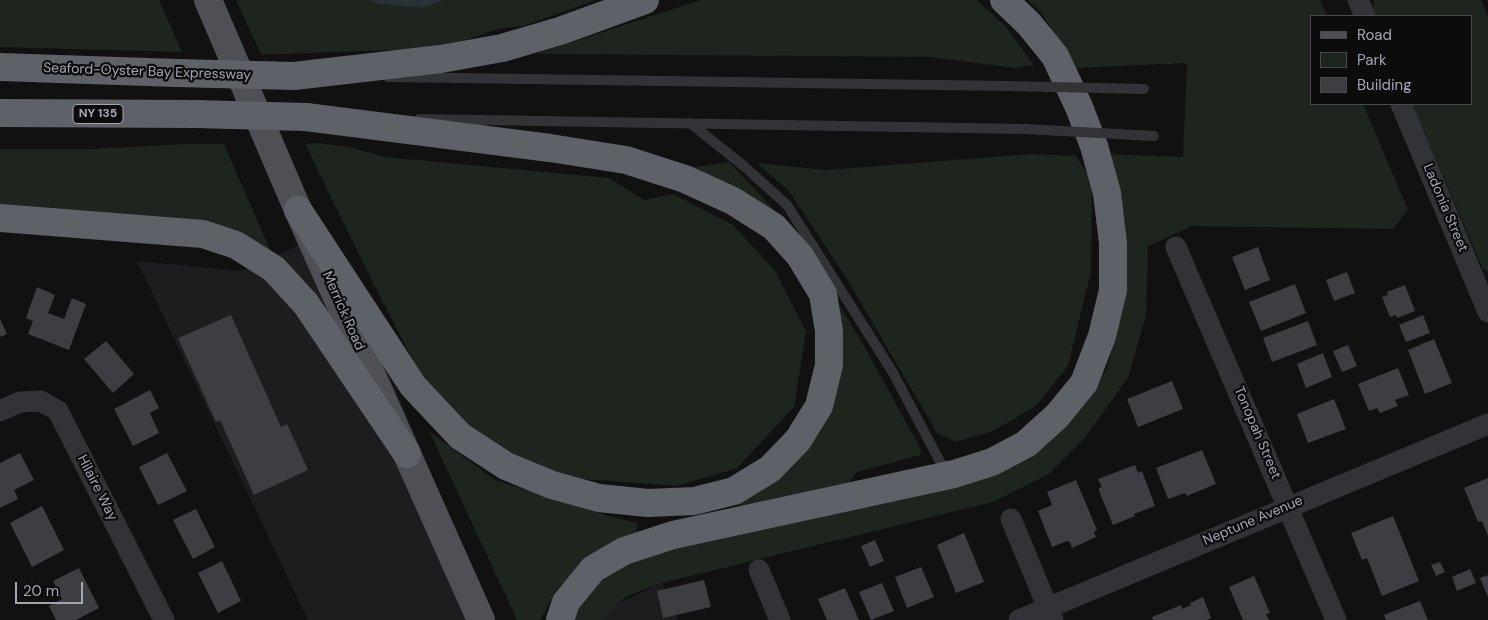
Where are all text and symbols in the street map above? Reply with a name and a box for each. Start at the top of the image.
legend [1310,15,1473,105]
text: Road [1357,25,1392,45]
text: Park [1357,50,1387,70]
street label: Seaford-Oyster Bay Expressway [43,60,251,84]
text: Building [1357,75,1412,95]
road number: NY 135 [73,105,123,124]
street label: Ladonia Street [1419,161,1471,255]
street label: Merrick Road [318,269,368,353]
street label: Tonopah Street [1230,384,1284,482]
street label: Hilaire Way [73,452,121,524]
street label: Neptune Avenue [1201,492,1305,550]
scale bar [18,572,85,604]
text: 20 m [23,581,59,601]

